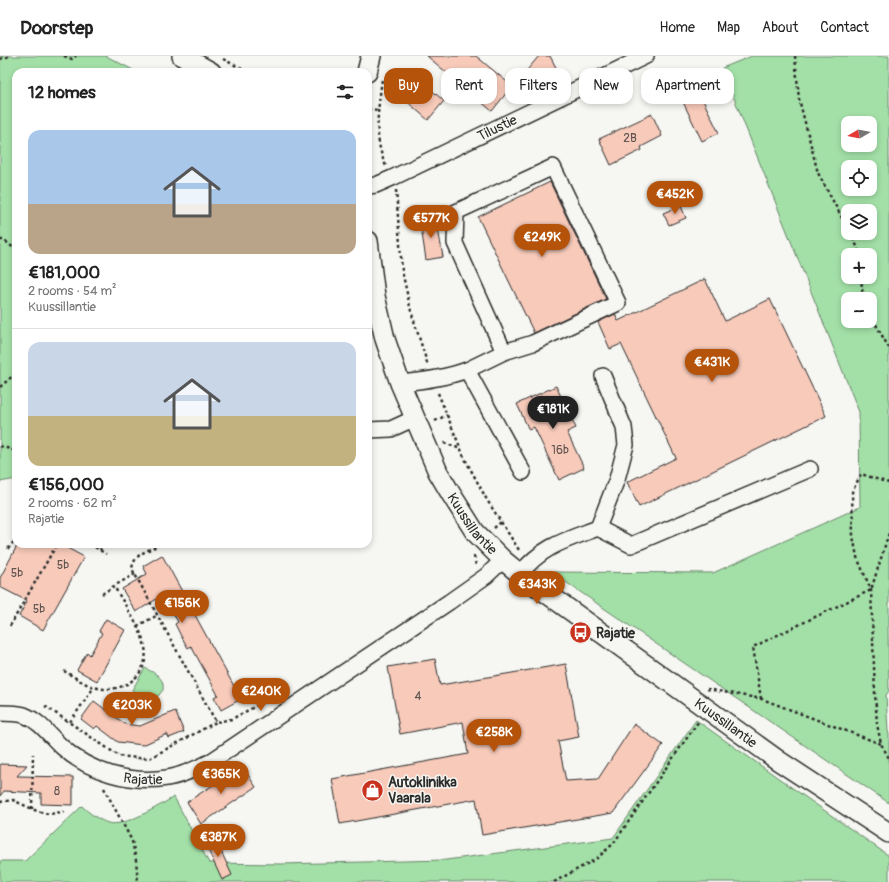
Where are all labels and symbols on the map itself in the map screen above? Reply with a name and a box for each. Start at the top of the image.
street label: Tilustie [474,111,520,144]
north arrow [841,116,877,152]
house number: 2B [623,131,637,146]
pin: €452K [647,181,703,215]
pin: €577K [403,205,459,239]
pin: €249K [514,224,570,258]
pin: €431K [684,349,740,383]
pin: €181K [525,396,581,430]
house number: 16b [551,443,569,458]
street label: Kuussillantie [444,489,501,558]
house number: 5b [57,558,69,573]
house number: 5b [11,566,23,581]
pin: €343K [509,571,565,605]
pin: €156K [154,590,210,624]
house number: 5b [33,602,45,617]
bus stop icon: Rajatie [567,620,593,646]
place label: Rajatie [596,625,636,642]
pin: €240K [233,678,289,712]
house number: 4 [415,689,422,704]
pin: €203K [104,692,160,726]
street label: Kuussillantie [691,694,761,751]
pin: €258K [466,719,522,753]
pin: €365K [193,761,249,795]
street label: Rajatie [122,769,163,788]
place label: Autoklinikka Vaarala [388,774,457,807]
shop icon: Autoklinikka Vaarala [359,777,385,803]
house number: 8 [54,784,60,799]
pin: €387K [190,824,246,858]

